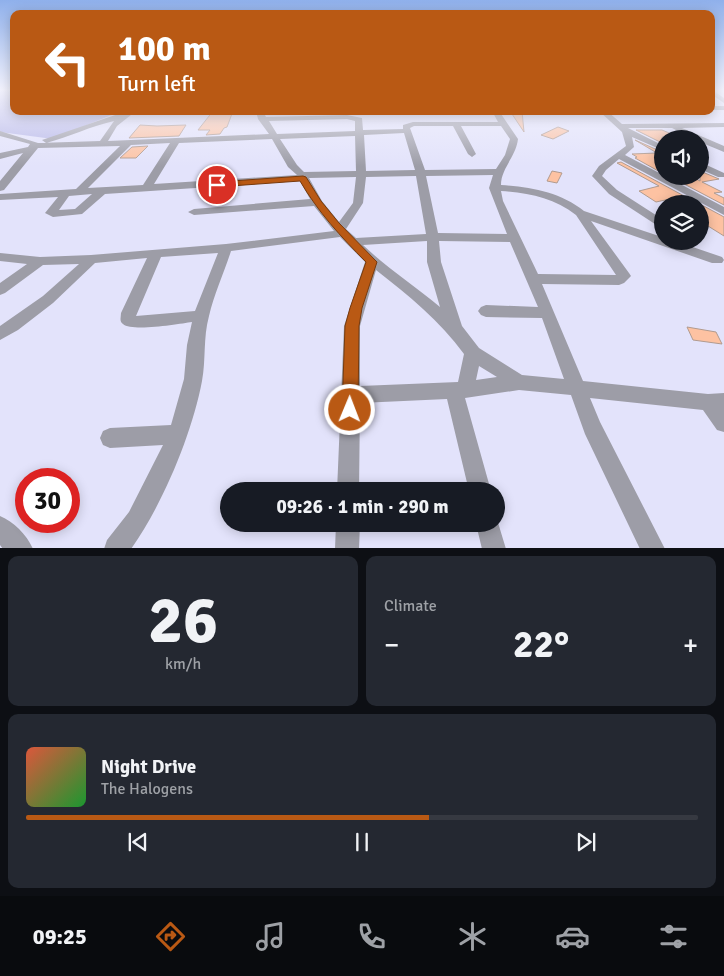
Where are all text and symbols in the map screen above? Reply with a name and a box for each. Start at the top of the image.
text: 100 m [118,27,211,70]
icon: left [35,30,100,95]
text: Turn left [118,70,196,97]
map controls [654,130,709,250]
button: sound [654,130,709,185]
pin [196,164,238,206]
icon: arrive [203,171,231,199]
button: layers [654,195,709,250]
position arrow [323,383,375,435]
speed limit sign: 30 [15,468,80,533]
text: 09:26 · 1 min · 290 m [276,495,449,519]
text: 26 [148,581,218,661]
text: Climate [384,596,437,616]
text: 22° [513,621,569,668]
text: − [384,628,399,662]
text: + [683,628,698,662]
text: km/h [165,654,201,674]
text: Night Drive [101,755,196,779]
text: The Halogens [101,779,193,799]
icon: previous [124,828,152,856]
icon: pause [348,828,376,856]
icon: next [572,828,600,856]
icon: directions [153,919,188,954]
icon: music [253,919,288,954]
icon: phone [354,919,389,954]
icon: climate [455,919,490,954]
icon: car [555,919,590,954]
icon: filters [656,919,691,954]
text: 09:25 [33,923,87,950]

